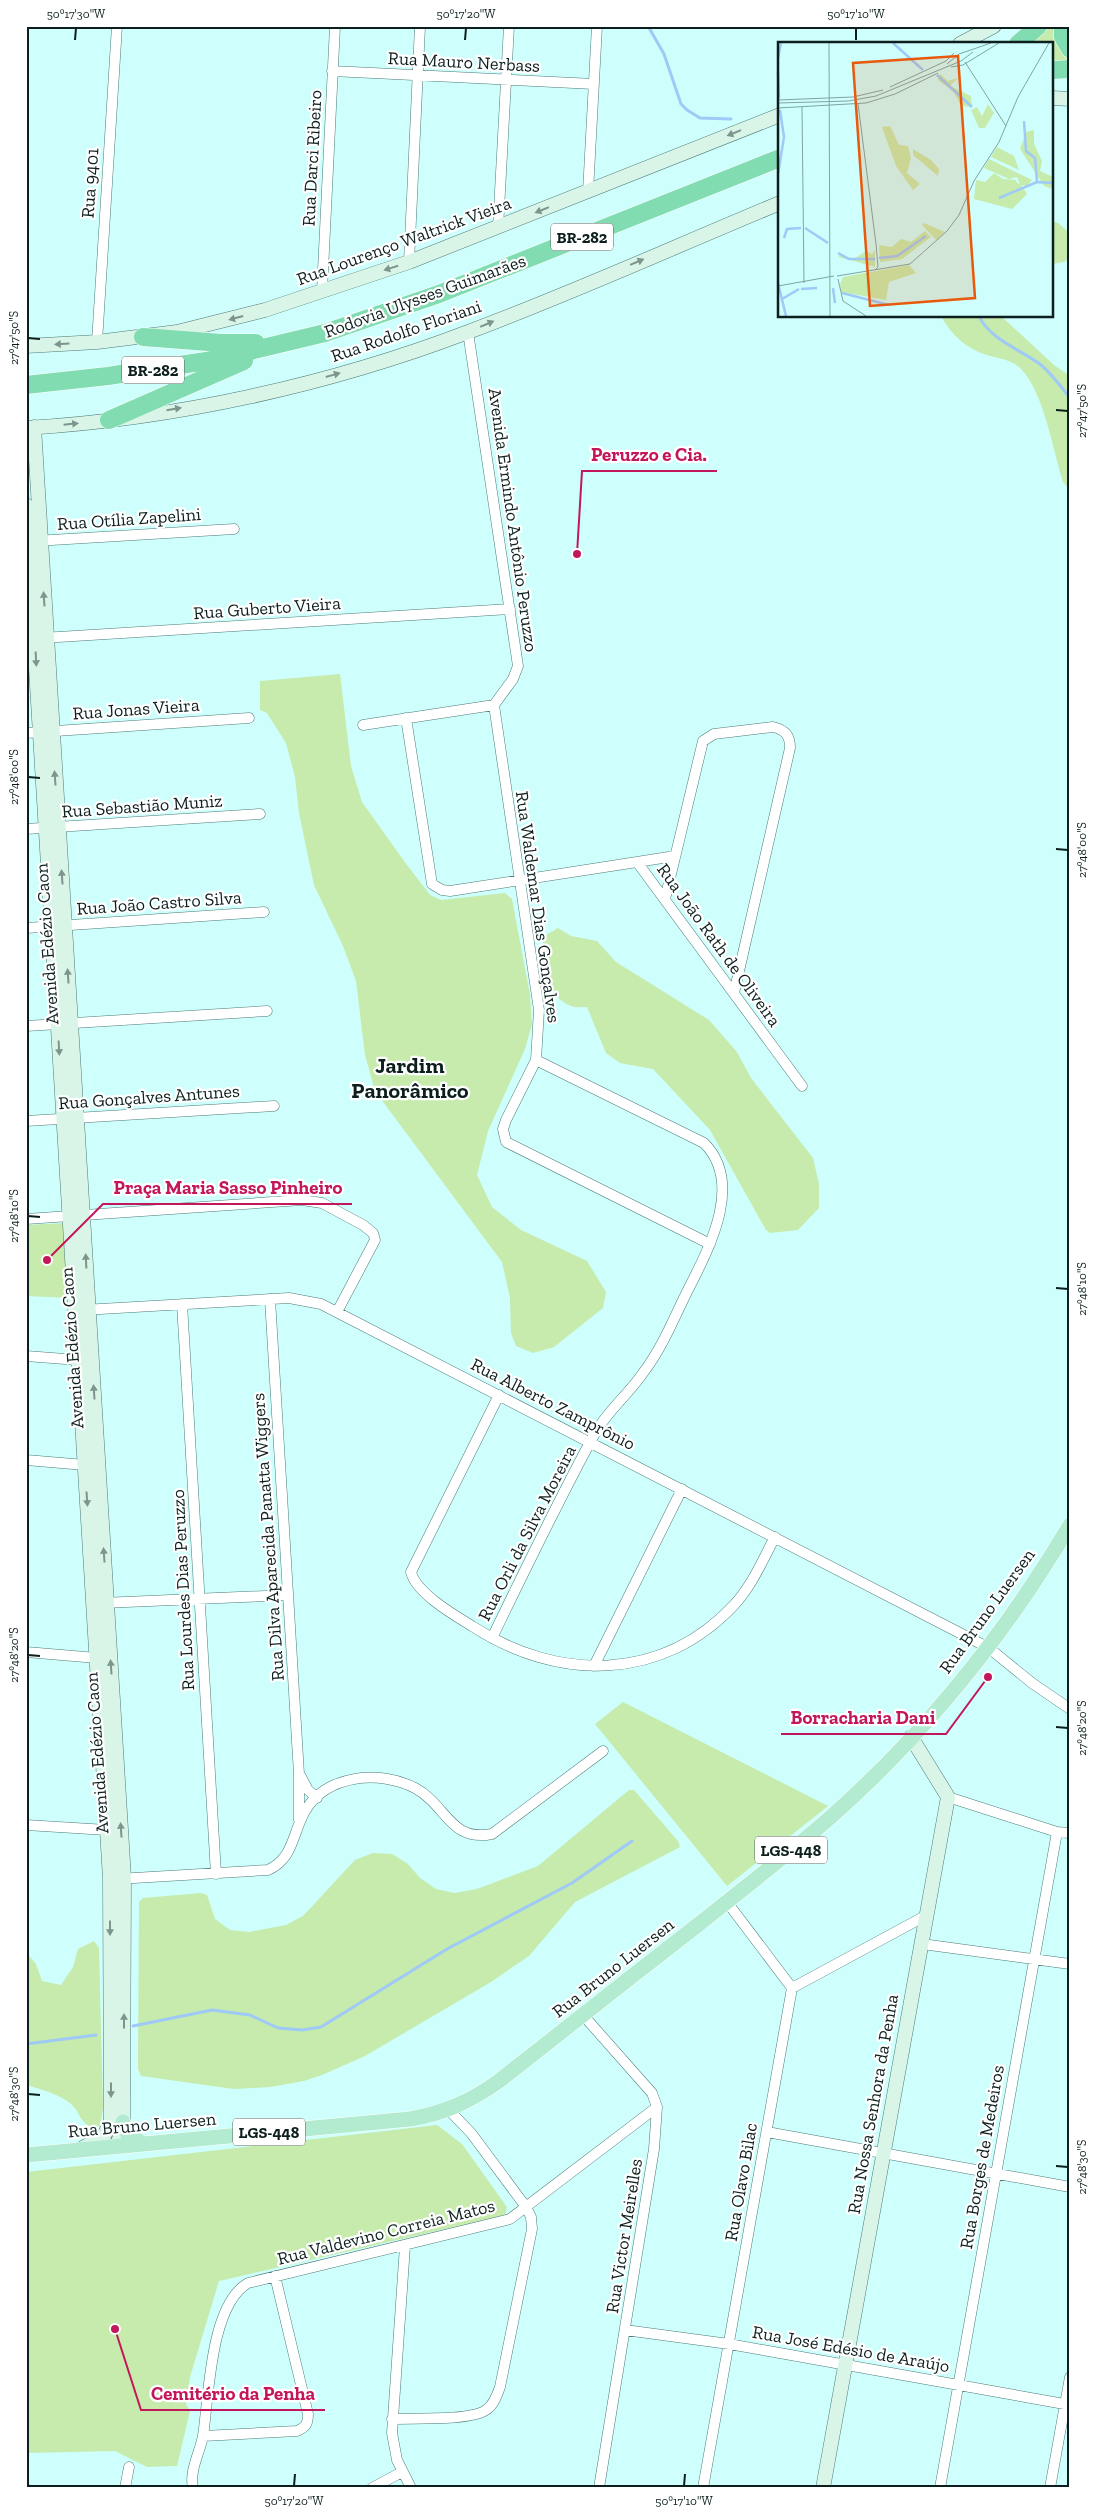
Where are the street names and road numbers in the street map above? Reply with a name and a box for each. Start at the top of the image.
street label: Rua Mauro Nerbass [387,47,541,77]
street label: Rua Darci Ribeiro [297,89,327,227]
street label: Rua 9401 [77,147,103,219]
street label: Rua Lourenço Waltrick Vieira [294,192,514,290]
road number: BR-282 [551,223,613,250]
street label: Rodovia Ulysses Guimarães [321,249,529,343]
street label: Rua Rodolfo Floriani [328,295,484,367]
road number: BR-282 [122,356,184,384]
street label: Avenida Ermindo Antônio Peruzzo [484,387,542,653]
street label: Rua Otília Zapelini [56,503,202,535]
street label: Rua Guberto Vieira [193,592,342,624]
street label: Rua Jonas Vieira [72,694,200,724]
street label: Rua Sebastião Muniz [61,789,223,823]
street label: Rua Waldemar Dias Gonçalves [511,790,565,1024]
street label: Rua João Rath de Oliveira [652,859,786,1031]
street label: Avenida Edézio Caon [30,862,64,1025]
street label: Rua João Castro Silva [76,886,243,920]
street label: Rua Gonçalves Antunes [58,1080,241,1114]
street label: Avenida Edézio Caon [55,1266,89,1429]
street label: Rua Alberto Zamprônio [467,1353,639,1455]
street label: Rua Dilva Aparecida Panatta Wiggers [247,1392,289,1682]
street label: Rua Orli da Silva Moreira [473,1441,581,1625]
street label: Rua Lourdes Dias Peruzzo [167,1489,199,1691]
street label: Rua Bruno Luersen [934,1544,1040,1678]
street label: Avenida Edézio Caon [80,1671,114,1834]
road number: LGS-448 [755,1836,827,1864]
street label: Rua Bruno Luersen [548,1913,679,2022]
street label: Rua Nossa Senhora da Penha [843,1992,903,2216]
street label: Rua Borges de Medeiros [955,2063,1009,2251]
street label: Rua Bruno Luersen [67,2108,218,2142]
road number: LGS-448 [233,2118,305,2146]
street label: Rua Olavo Bilac [720,2121,762,2243]
street label: Rua Victor Meirelles [601,2157,647,2315]
street label: Rua Valdevino Correia Matos [275,2194,497,2270]
street label: Rua José Edésio de Araújo [751,2321,951,2377]

